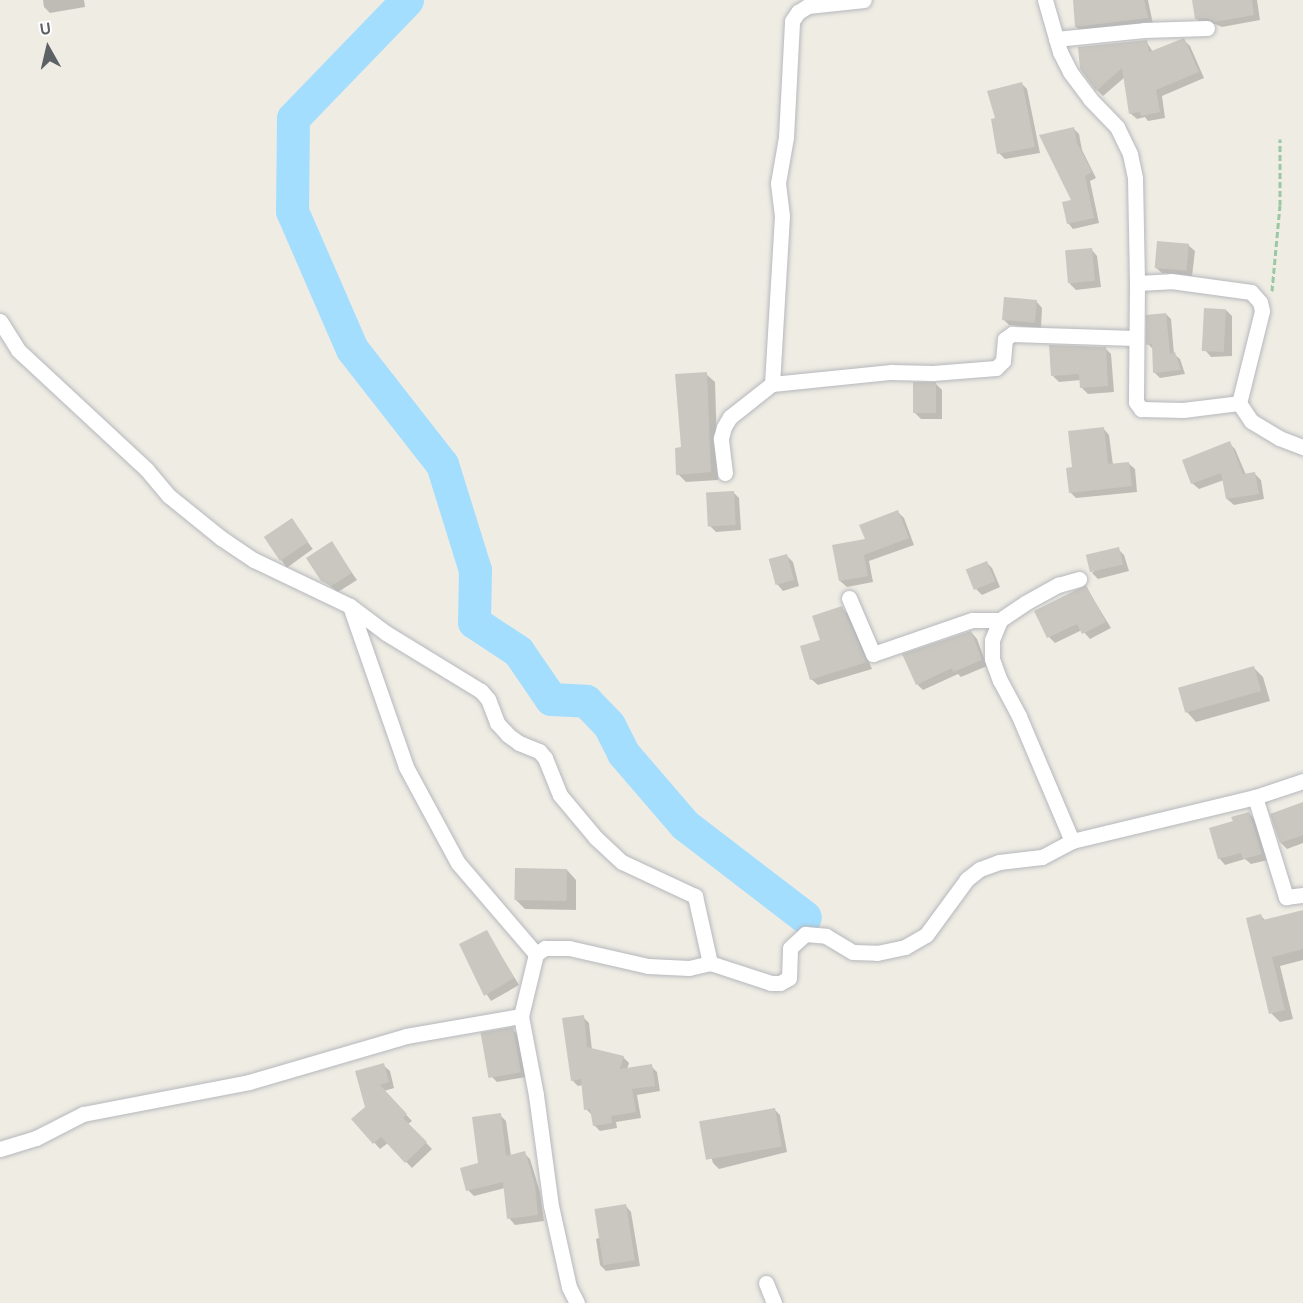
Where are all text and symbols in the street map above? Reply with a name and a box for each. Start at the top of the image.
north arrow [18,18,78,78]
text: U [38,19,53,41]

